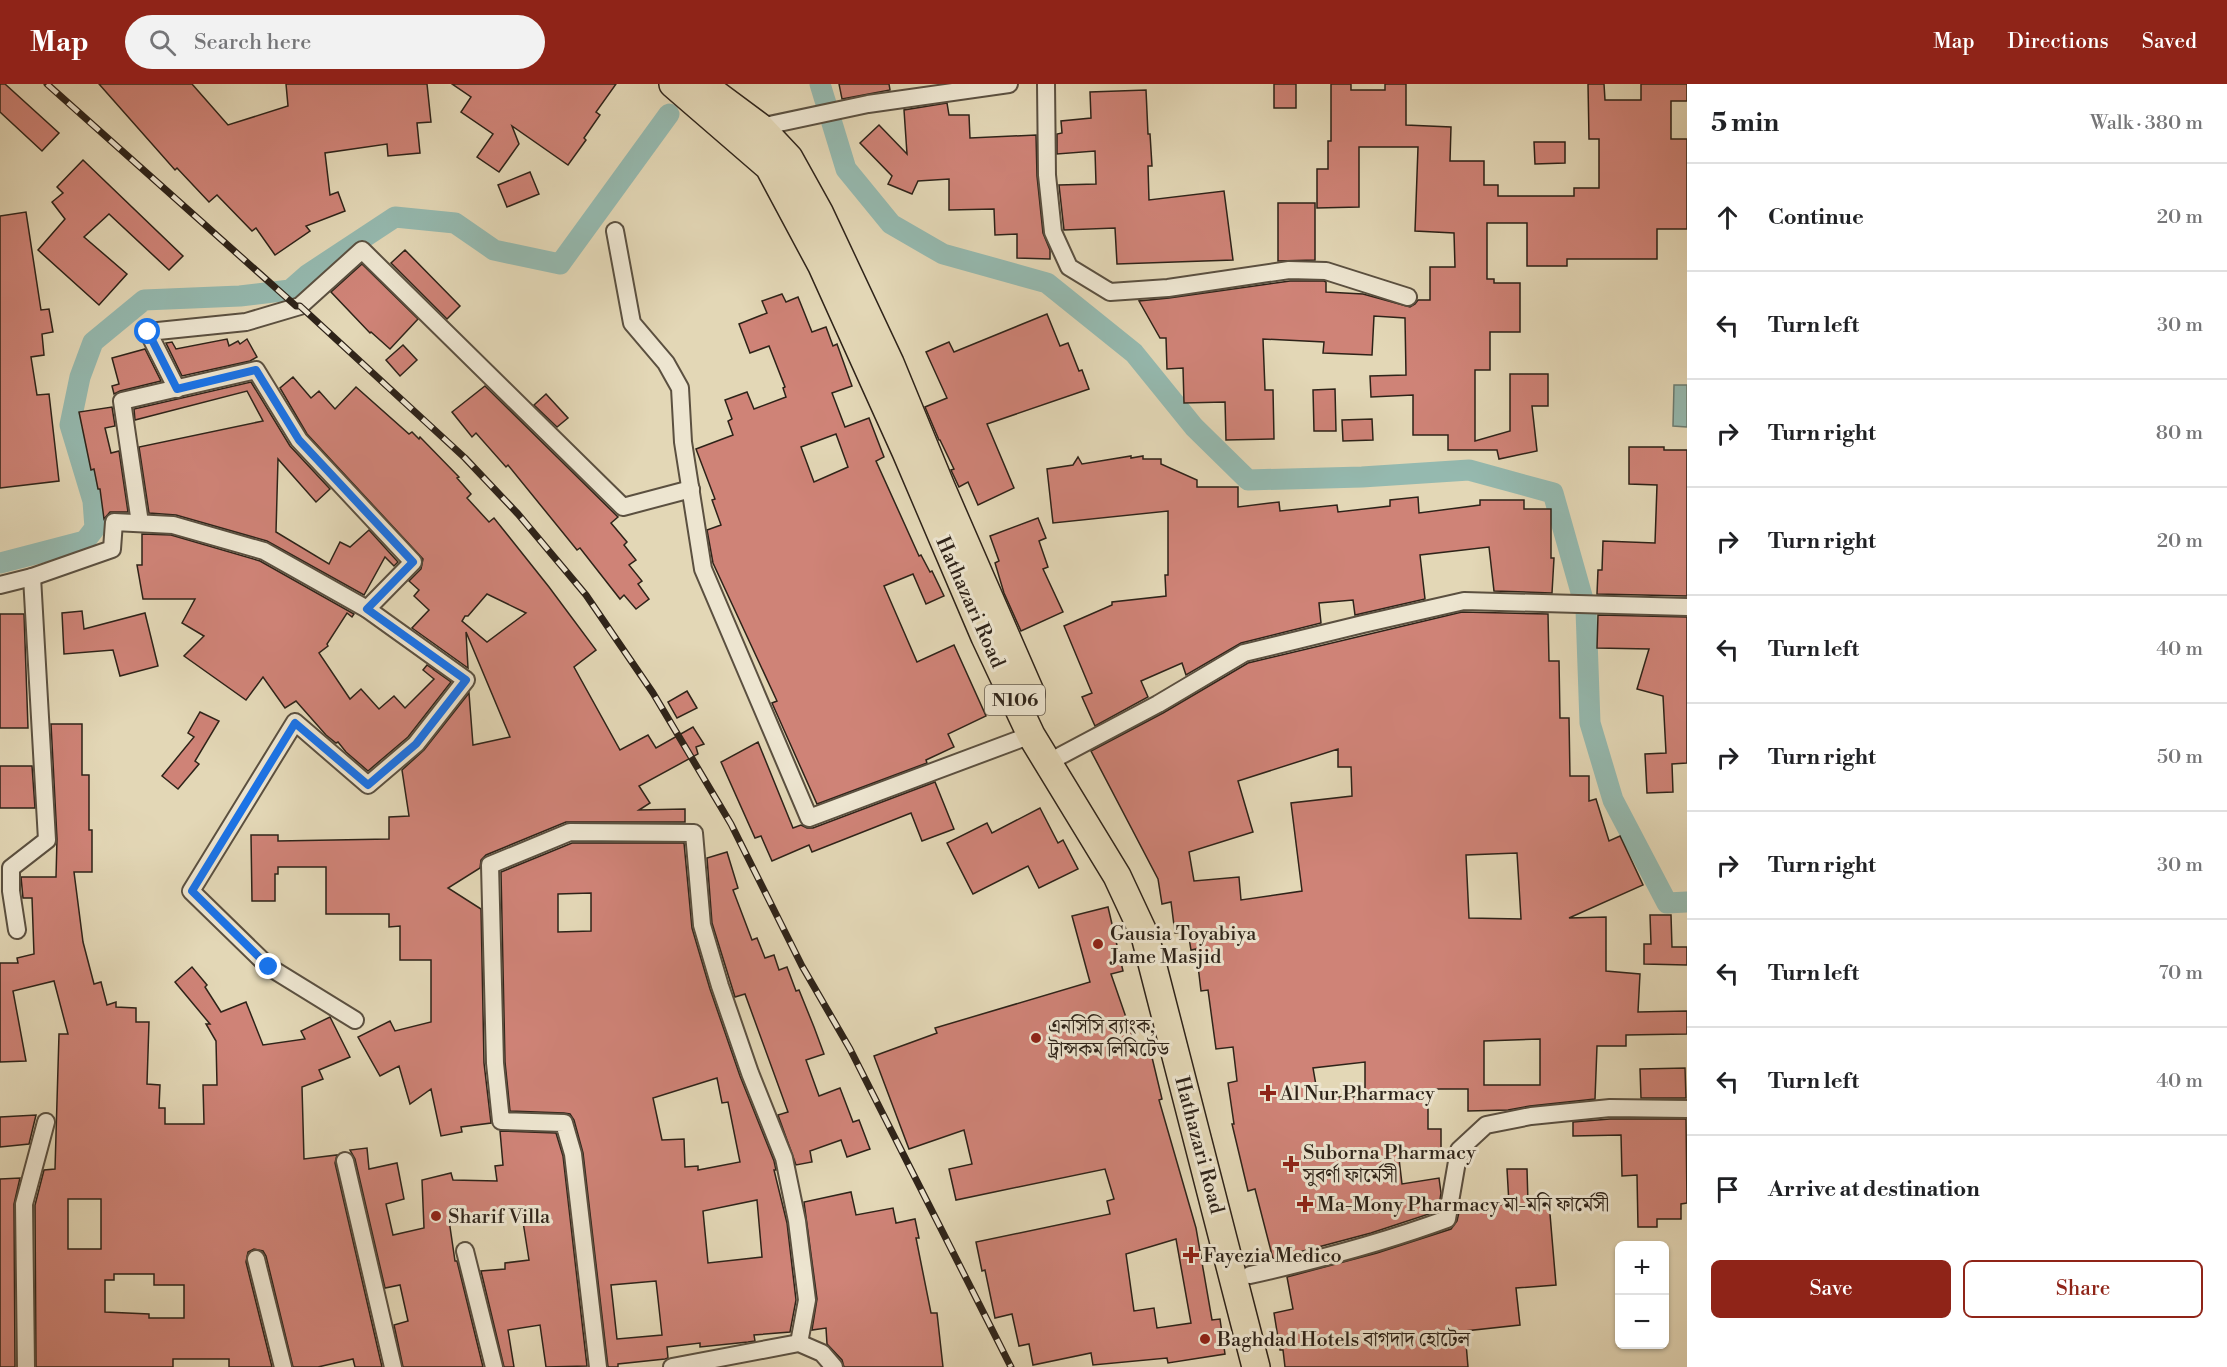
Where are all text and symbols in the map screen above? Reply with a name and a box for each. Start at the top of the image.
search box [125,15,545,69]
text: Map [30,25,89,60]
icon: search [146,26,179,59]
text: Search here [194,29,311,56]
text: Map [1933,29,1975,55]
text: Directions [2008,29,2109,55]
text: Saved [2142,29,2197,55]
text: 5 min [1711,107,1779,139]
text: Walk · 380 m [2090,111,2203,136]
icon: ahead [1711,201,1744,234]
text: Continue [1768,204,1864,231]
text: 20 m [2157,205,2203,230]
icon: left [1711,309,1744,342]
text: Turn left [1768,312,1859,339]
text: 30 m [2157,313,2203,338]
route start [134,318,160,344]
icon: right [1711,417,1744,450]
text: Turn right [1768,420,1876,447]
text: 80 m [2156,421,2203,446]
icon: right [1711,525,1744,558]
text: Turn right [1768,528,1876,555]
text: 20 m [2157,529,2203,554]
street label: Hathazari Road [929,533,1010,673]
icon: left [1711,633,1744,666]
text: Turn left [1768,636,1859,663]
text: 40 m [2156,637,2203,662]
road number: N106 [985,685,1045,715]
icon: right [1711,741,1744,774]
text: Turn right [1768,744,1876,771]
text: 50 m [2157,745,2203,770]
icon: right [1711,849,1744,882]
text: Turn right [1768,852,1876,879]
text: 30 m [2157,853,2203,878]
place label: Gausia Toyabiya Jame Masjid [1109,922,1257,970]
marker: Gausia Toyabiya Jame Masjid [1091,937,1105,951]
route end [255,953,281,979]
icon: left [1711,957,1744,990]
text: Turn left [1768,960,1859,987]
text: 70 m [2159,961,2203,986]
place label: এনসিসি ব্যাংক, ট্রান্সকম লিমিটেড [1047,1014,1170,1063]
marker: এনসিসি ব্যাংক, ট্রান্সকম লিমিটেড [1029,1031,1043,1045]
icon: left [1711,1065,1744,1098]
text: Turn left [1768,1068,1859,1095]
text: 40 m [2156,1069,2203,1094]
street label: Hathazari Road [1168,1074,1229,1218]
place label: Al Nur Pharmacy [1279,1082,1435,1107]
marker: Al Nur Pharmacy [1261,1086,1275,1100]
place label: Suborna Pharmacy সুবর্ণা ফার্মেসী [1302,1141,1476,1189]
marker: Suborna Pharmacy সুবর্ণা ফার্মেসী [1284,1157,1298,1171]
icon: arrive [1711,1173,1744,1206]
text: Arrive at destination [1768,1176,1980,1203]
place label: Ma-Mony Pharmacy মা-মনি ফার্মেসী [1317,1192,1609,1218]
marker: Ma-Mony Pharmacy মা-মনি ফার্মেসী [1298,1197,1312,1211]
place label: Sharif Villa [448,1205,551,1230]
marker: Sharif Villa [429,1209,443,1223]
map controls [1615,1241,1669,1349]
button: + [1615,1241,1669,1295]
place label: Fayezia Medico [1203,1244,1342,1269]
marker: Fayezia Medico [1184,1248,1198,1262]
button: Save [1711,1260,1951,1318]
button: Share [1963,1260,2203,1318]
button: − [1615,1295,1669,1349]
place label: Baghdad Hotels বাগদাদ হোটেল [1216,1327,1471,1353]
marker: Baghdad Hotels বাগদাদ হোটেল [1198,1332,1212,1346]

